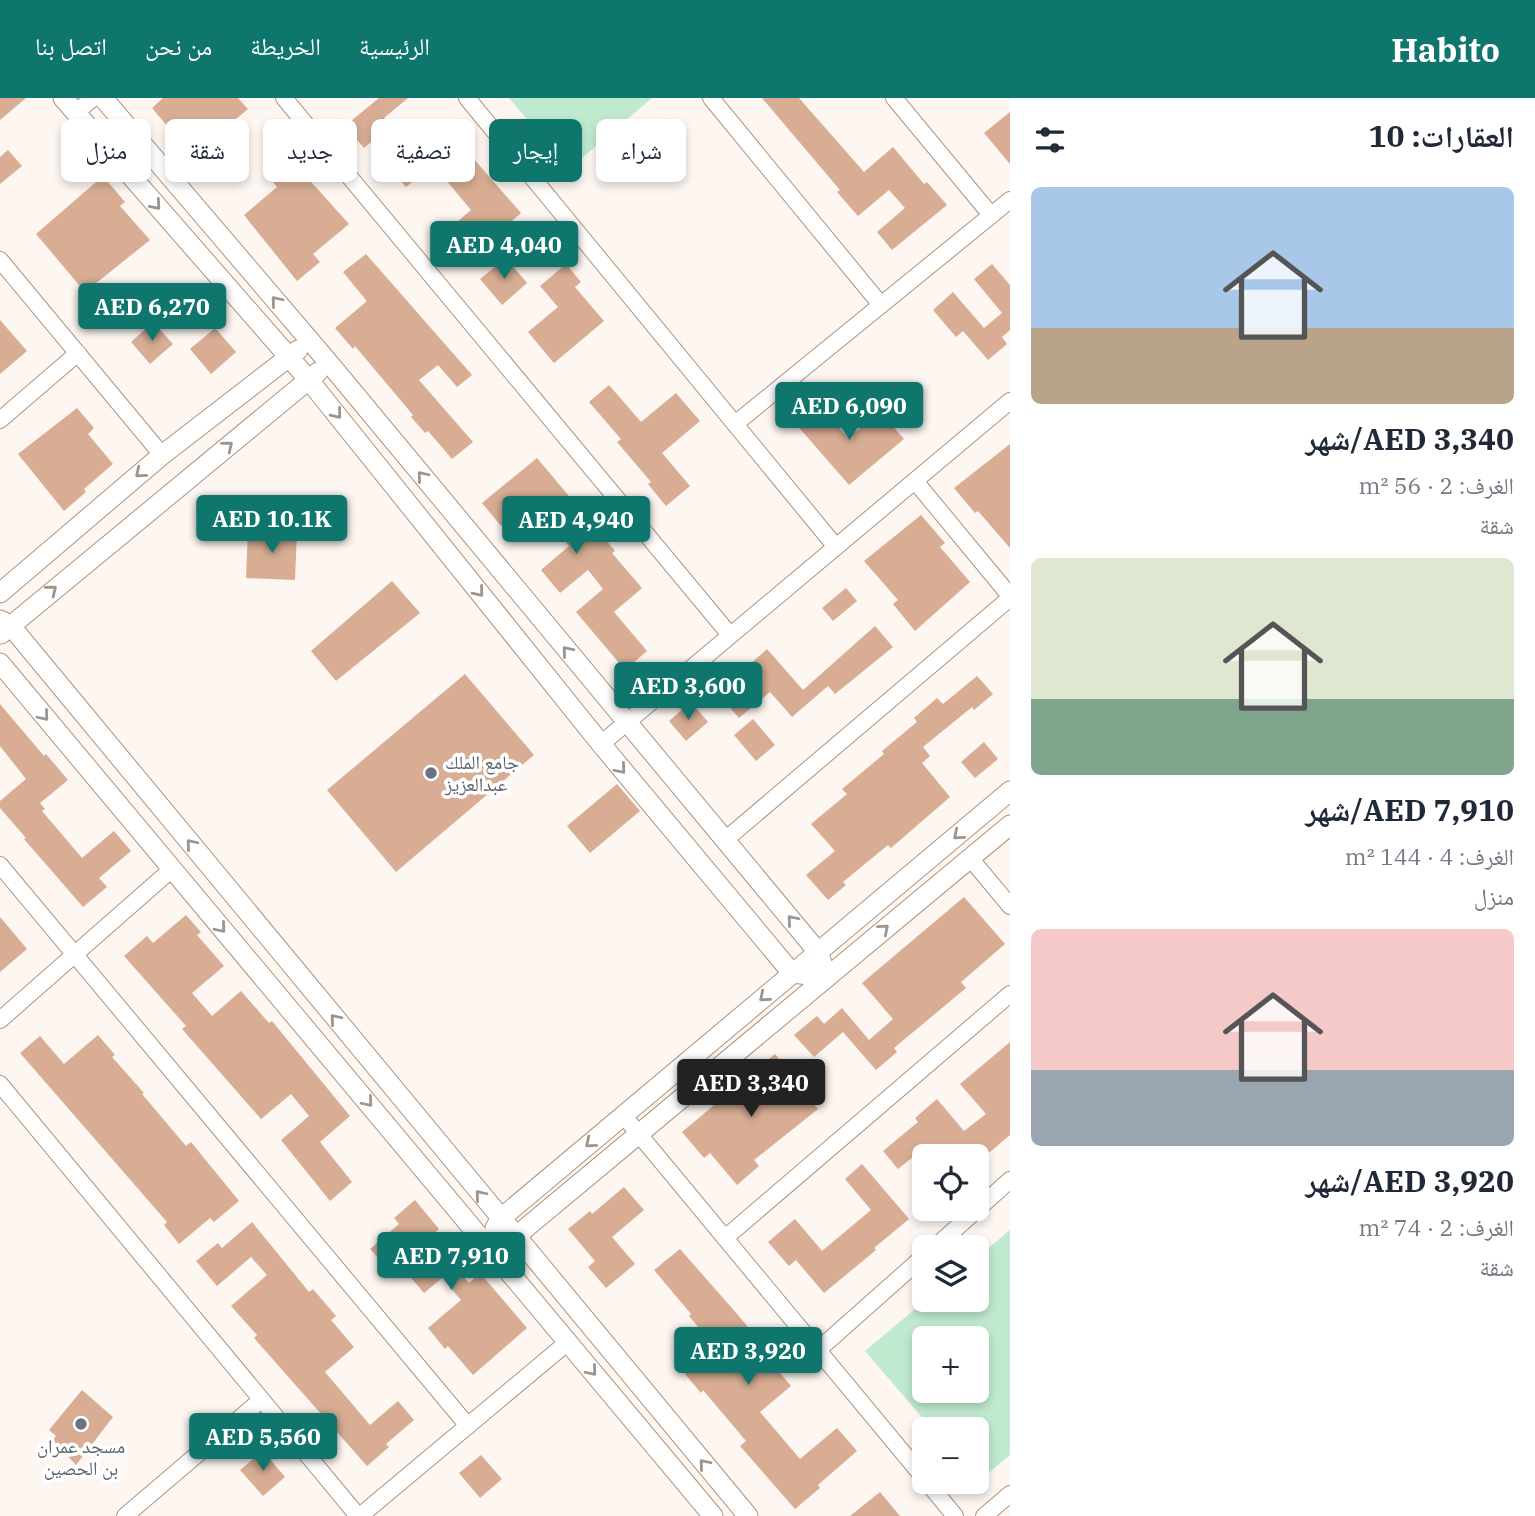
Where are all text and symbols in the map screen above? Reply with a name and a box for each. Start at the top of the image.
text: Habito [1391,28,1500,71]
text: اتصل بنا [35,30,107,62]
text: من نحن [145,30,212,62]
text: الخريطة [250,30,321,62]
text: الرئيسية [359,30,430,62]
text: العقارات: 10 [1368,116,1514,155]
chip: منزل [61,119,151,182]
chip: شقة [165,119,249,182]
chip: جديد [263,119,357,182]
chip: تصفية [371,119,475,182]
chip: إيجار [489,119,582,182]
chip: شراء [596,119,686,182]
icon: filters [1031,121,1069,159]
one-way arrow [148,197,160,210]
pin: AED 4,040 [424,222,584,281]
text: AED 4,040 [446,229,562,259]
icon: home [1210,232,1336,358]
pin: AED 6,270 [72,284,232,343]
text: AED 6,270 [94,291,210,321]
one-way arrow [272,297,284,310]
pin: AED 6,090 [769,382,929,442]
text: AED 6,090 [791,390,907,420]
one-way arrow [328,406,341,419]
text: AED 3,340/شهر [1306,419,1514,458]
one-way arrow [220,441,232,454]
one-way arrow [136,465,149,477]
text: الغرف: 2 · 56 m² [1359,470,1514,500]
one-way arrow [418,471,431,483]
pin: AED 10.1K [192,496,352,555]
pin: AED 4,940 [496,496,656,556]
text: AED 10.1K [212,503,332,533]
text: AED 4,940 [518,504,634,534]
text: شقة [1480,510,1514,540]
one-way arrow [470,584,483,596]
one-way arrow [44,586,57,598]
icon: home [1210,603,1336,729]
one-way arrow [563,647,576,659]
pin: AED 3,600 [608,662,768,722]
text: AED 3,600 [630,670,746,700]
one-way arrow [36,707,48,720]
place label: جامع الملك عبدالعزيز [444,750,519,796]
one-way arrow [613,761,626,773]
marker: جامع الملك عبدالعزيز [423,765,439,781]
text: AED 7,910/شهر [1306,790,1514,829]
one-way arrow [953,827,966,839]
one-way arrow [186,839,199,851]
text: الغرف: 4 · 144 m² [1345,841,1514,871]
text: منزل [1474,881,1514,911]
one-way arrow [788,915,800,928]
one-way arrow [213,919,225,932]
one-way arrow [876,925,889,937]
icon: home [1210,974,1336,1100]
one-way arrow [760,989,773,1001]
one-way arrow [331,1015,344,1027]
pin: AED 3,340 [671,1060,831,1119]
text: AED 3,340 [693,1067,809,1097]
one-way arrow [359,1094,372,1107]
one-way arrow [585,1135,598,1147]
map controls [912,1144,989,1494]
button: locate [912,1144,989,1221]
text: AED 3,920/شهر [1306,1161,1514,1200]
one-way arrow [476,1190,488,1203]
text: الغرف: 2 · 74 m² [1359,1212,1514,1242]
pin: AED 7,910 [371,1232,531,1292]
button: layers [912,1235,989,1312]
text: AED 7,910 [393,1240,509,1270]
text: شقة [1480,1252,1514,1282]
button: + [912,1326,989,1403]
pin: AED 3,920 [668,1328,828,1387]
text: AED 3,920 [690,1335,806,1365]
one-way arrow [583,1363,596,1375]
pin: AED 5,560 [183,1414,343,1473]
marker: مسجد عمران بن الحصين [73,1416,89,1432]
button: − [912,1417,989,1494]
text: AED 5,560 [205,1421,321,1451]
place label: مسجد عمران بن الحصين [37,1434,125,1480]
one-way arrow [700,1459,712,1472]

